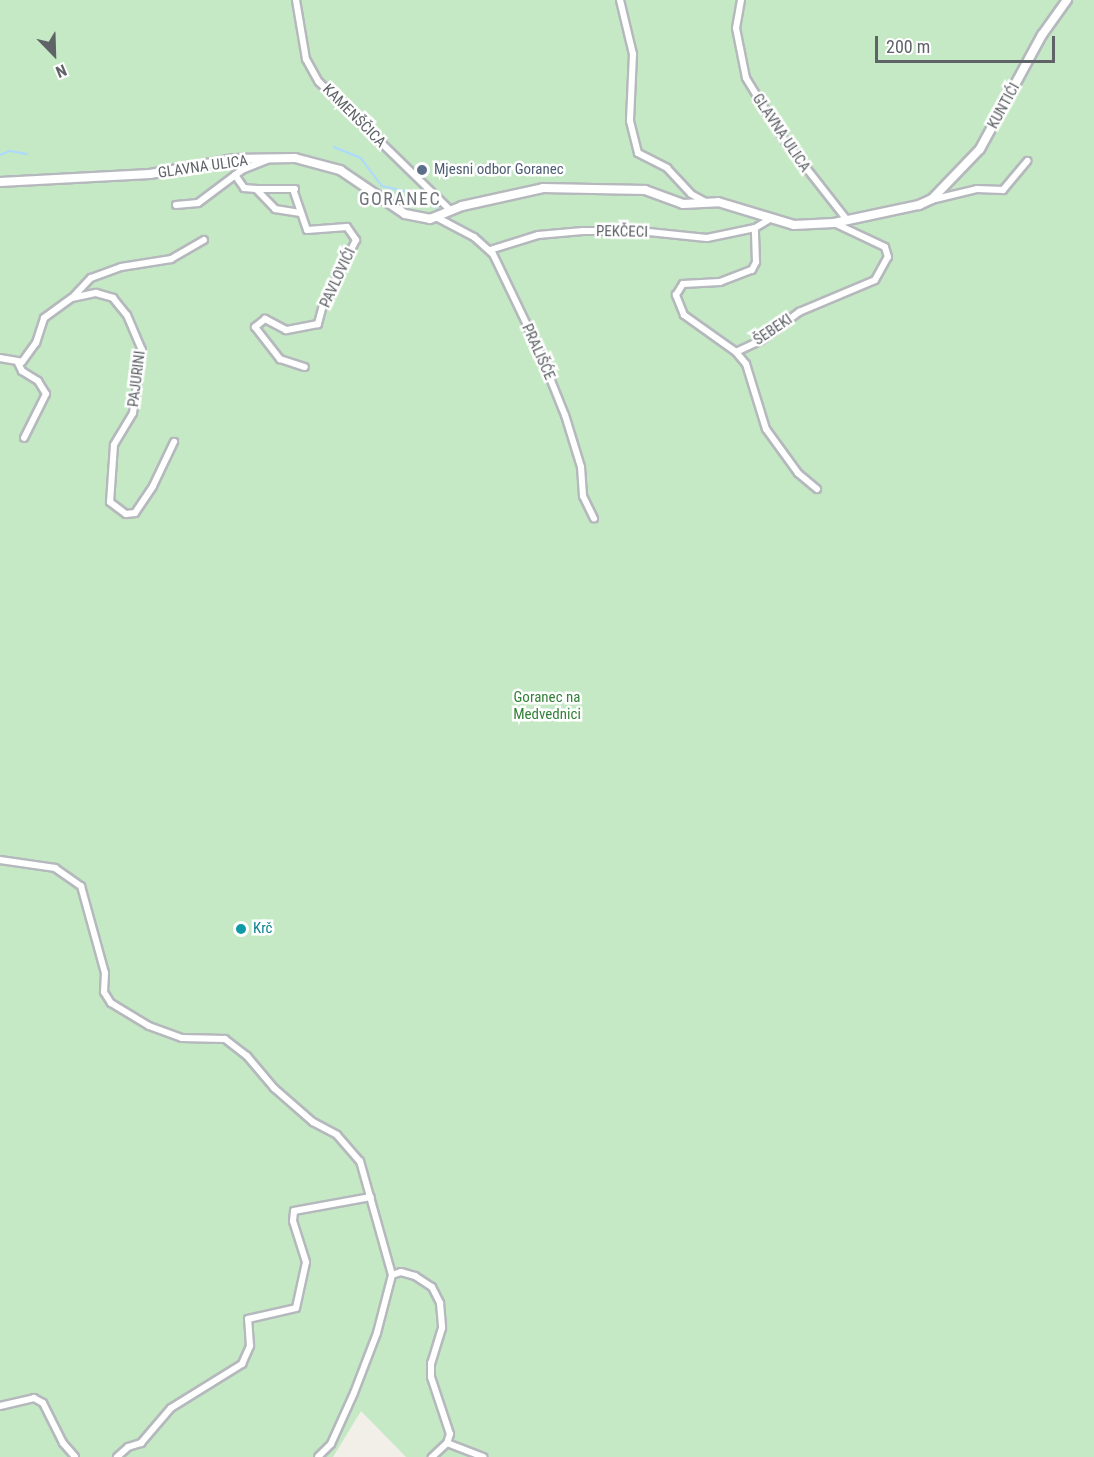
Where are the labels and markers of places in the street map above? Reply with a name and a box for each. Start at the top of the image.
place label: Mjesni odbor Goranec [434,161,564,179]
marker: Mjesni odbor Goranec [415,163,429,177]
place label: Krč [253,920,273,938]
marker: Krč [234,922,248,936]

